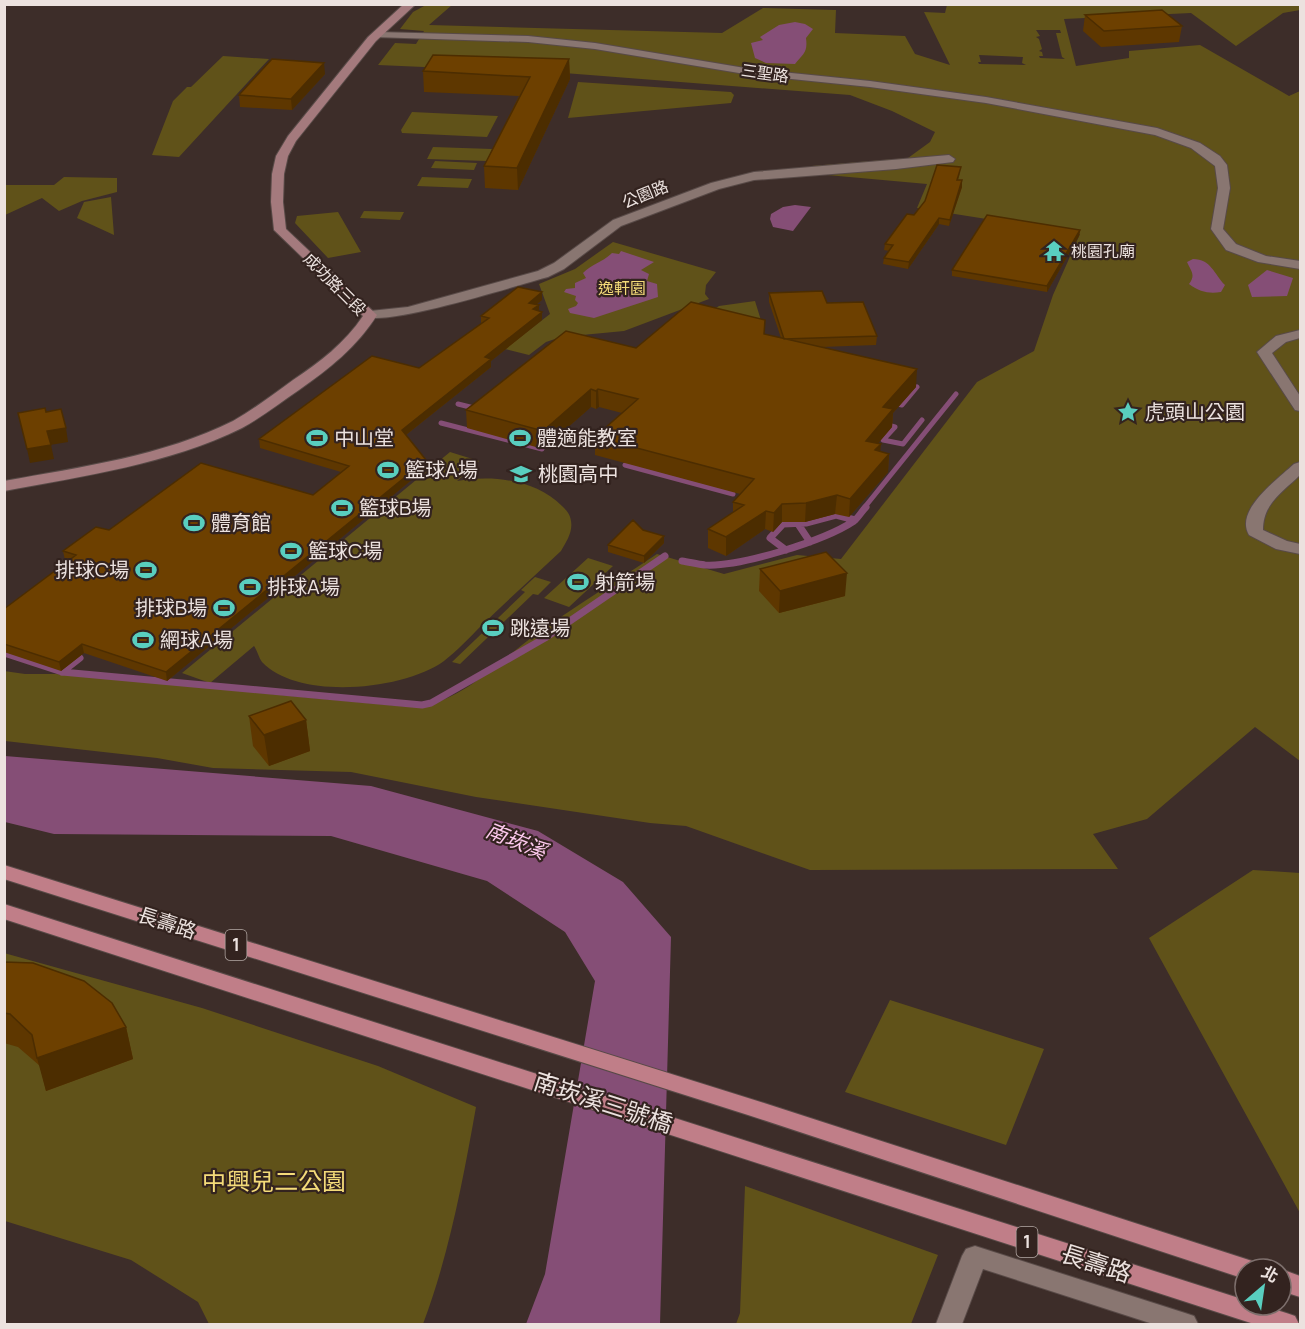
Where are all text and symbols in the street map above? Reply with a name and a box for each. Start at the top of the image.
street label: 三聖路 [740,59,790,87]
street label: 公園路 [619,175,671,213]
temple icon: 桃園孔廟 [1042,239,1066,263]
place label: 桃園孔廟 [1071,240,1135,262]
street label: 成功路三段 [299,248,371,320]
park label: 逸軒園 [598,277,646,299]
place label: 虎頭山公園 [1145,398,1245,425]
place icon: 虎頭山公園 [1116,400,1140,424]
place label: 中山堂 [334,424,394,451]
place label: 體適能教室 [537,424,637,451]
sports icon: 中山堂 [305,426,329,450]
sports icon: 體適能教室 [508,426,532,450]
place label: 籃球A場 [405,456,478,483]
sports icon: 籃球A場 [376,458,400,482]
place label: 桃園高中 [538,460,618,487]
school or university icon: 桃園高中 [509,462,533,486]
place label: 籃球B場 [359,494,431,521]
sports icon: 籃球B場 [330,496,354,520]
place label: 體育館 [211,509,271,536]
sports icon: 體育館 [182,511,206,535]
place label: 籃球C場 [308,537,382,564]
sports icon: 籃球C場 [279,539,303,563]
place label: 排球C場 [55,556,129,583]
sports icon: 排球C場 [134,558,158,582]
place label: 射箭場 [595,568,655,595]
sports icon: 射箭場 [566,570,590,594]
place label: 排球A場 [267,573,340,600]
sports icon: 排球A場 [238,575,262,599]
place label: 排球B場 [135,594,207,621]
sports icon: 排球B場 [212,596,236,620]
place label: 跳遠場 [510,614,570,641]
sports icon: 跳遠場 [481,616,505,640]
place label: 網球A場 [160,626,233,653]
sports icon: 網球A場 [131,628,155,652]
water label: 南崁溪 [482,815,554,866]
street label: 長壽路 [134,900,200,945]
road number: 1 [226,930,246,960]
street label: 南崁溪三號橋 [530,1064,677,1140]
park label: 中興兒二公園 [202,1164,346,1197]
road number: 1 [1016,1227,1038,1257]
street label: 長壽路 [1057,1236,1136,1289]
north arrow [1233,1257,1293,1317]
text: 北 [1258,1260,1283,1287]

